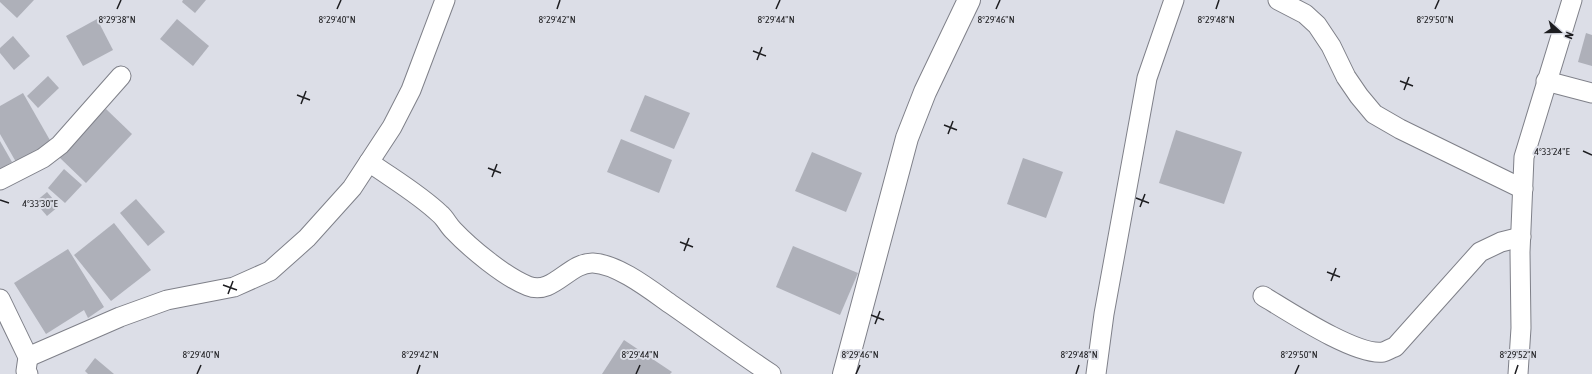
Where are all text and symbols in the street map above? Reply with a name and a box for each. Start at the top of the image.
north arrow [1540,12,1580,52]
text: 8°29'38"N [98,14,136,25]
text: 8°29'40"N [318,14,356,25]
text: 8°29'42"N [538,14,576,25]
text: 8°29'44"N [757,14,795,25]
text: 8°29'46"N [977,14,1015,25]
text: 8°29'48"N [1197,14,1235,25]
text: 8°29'50"N [1416,14,1454,25]
text: N [1563,30,1576,41]
text: 4°33'24"E [1534,146,1570,157]
text: 4°33'30"E [22,198,58,209]
text: 8°29'40"N [182,349,220,360]
text: 8°29'42"N [401,349,439,360]
text: 8°29'44"N [621,349,659,360]
text: 8°29'46"N [841,349,879,360]
text: 8°29'48"N [1060,349,1098,360]
text: 8°29'50"N [1280,349,1318,360]
text: 8°29'52"N [1499,349,1537,360]

